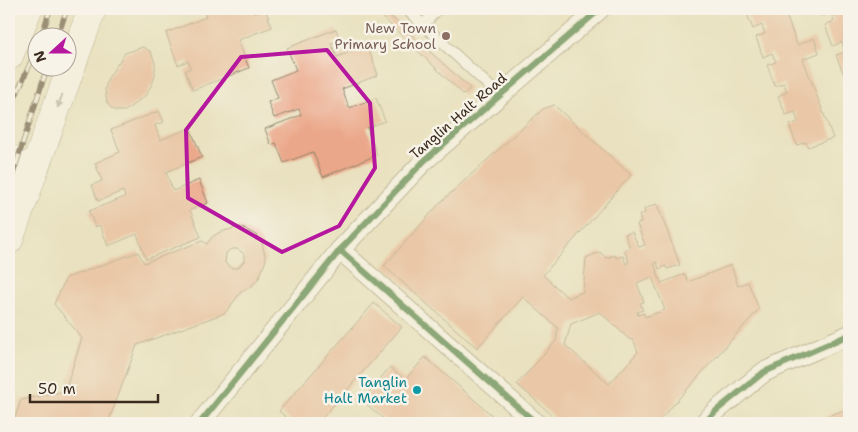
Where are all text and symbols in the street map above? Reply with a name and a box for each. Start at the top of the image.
place label: New Town Primary School [335,19,437,53]
north arrow [28,28,78,78]
marker: New Town Primary School [440,30,452,42]
text: N [29,48,50,65]
street label: Tanglin Halt Road [406,69,510,163]
one-way arrow [56,94,64,109]
scale bar [30,372,158,404]
place label: Tanglin Halt Market [324,373,407,407]
text: 50 m [38,379,76,399]
marker: Tanglin Halt Market [411,384,423,396]

